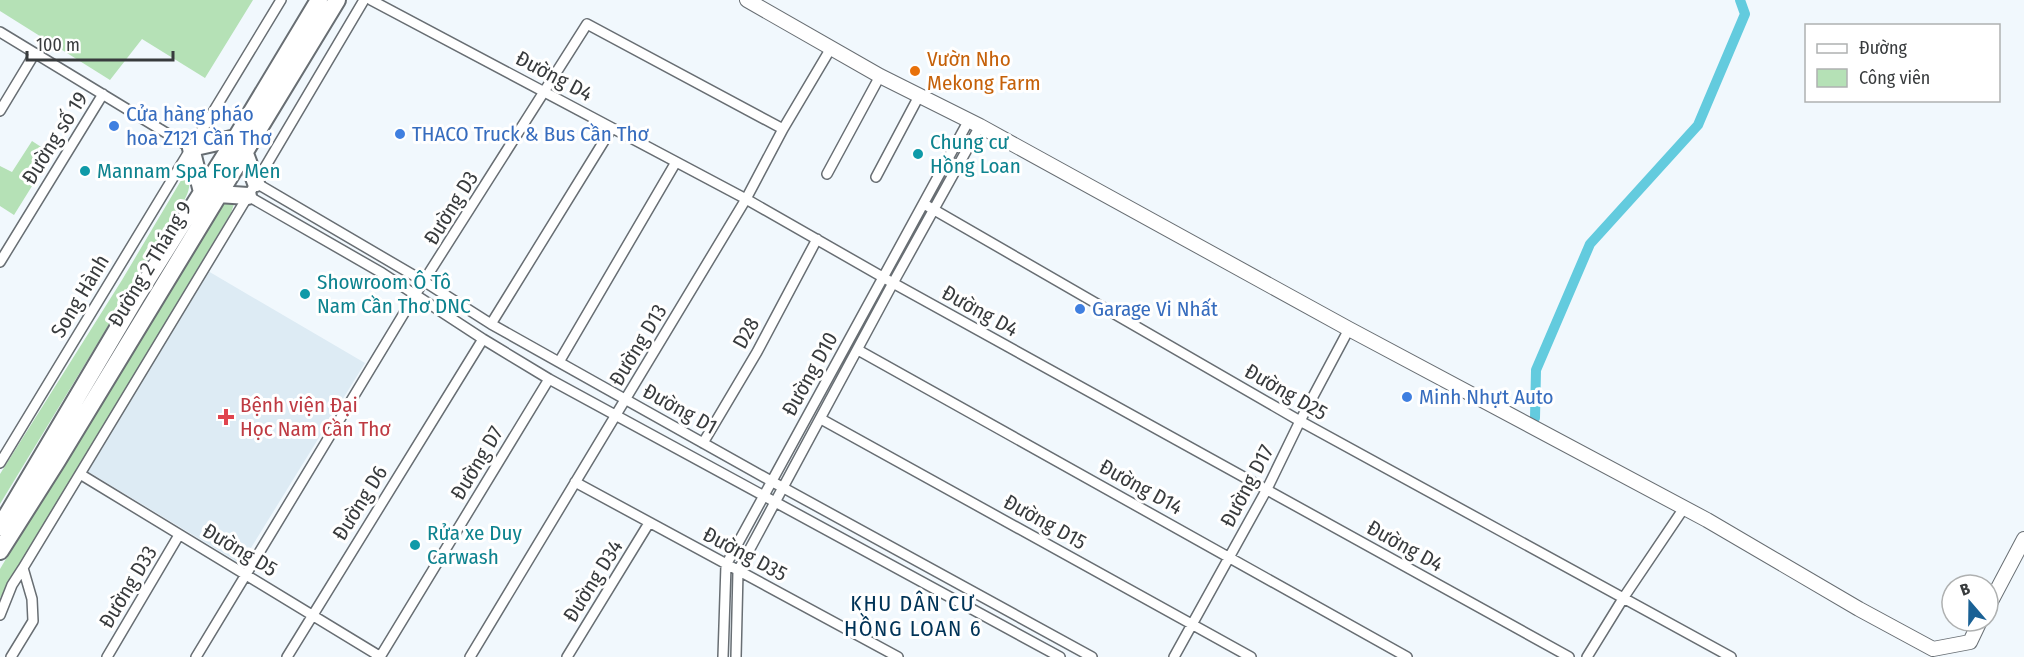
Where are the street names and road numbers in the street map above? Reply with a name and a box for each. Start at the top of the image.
street label: Đường D4 [511,45,597,107]
street label: Đường số 19 [16,87,94,189]
street label: Đường D3 [418,166,484,250]
street label: Đường 2 Tháng 9 [102,196,198,332]
street label: Song Hành [45,250,115,342]
street label: Đường D4 [937,279,1023,343]
street label: Đường D13 [604,300,672,390]
street label: D28 [727,313,765,353]
street label: Đường D10 [776,327,844,421]
street label: Đường D25 [1240,358,1332,426]
street label: Đường D1 [638,378,722,440]
street label: Đường D7 [445,422,509,504]
street label: Đường D17 [1215,440,1279,532]
street label: Đường D14 [1095,454,1187,520]
street label: Đường D6 [327,461,393,545]
street label: Đường D15 [999,489,1091,555]
street label: Đường D4 [1362,514,1448,578]
street label: Đường D5 [198,518,282,582]
street label: Đường D35 [698,521,792,587]
street label: Đường D34 [558,535,628,627]
street label: Đường D33 [93,541,163,633]

